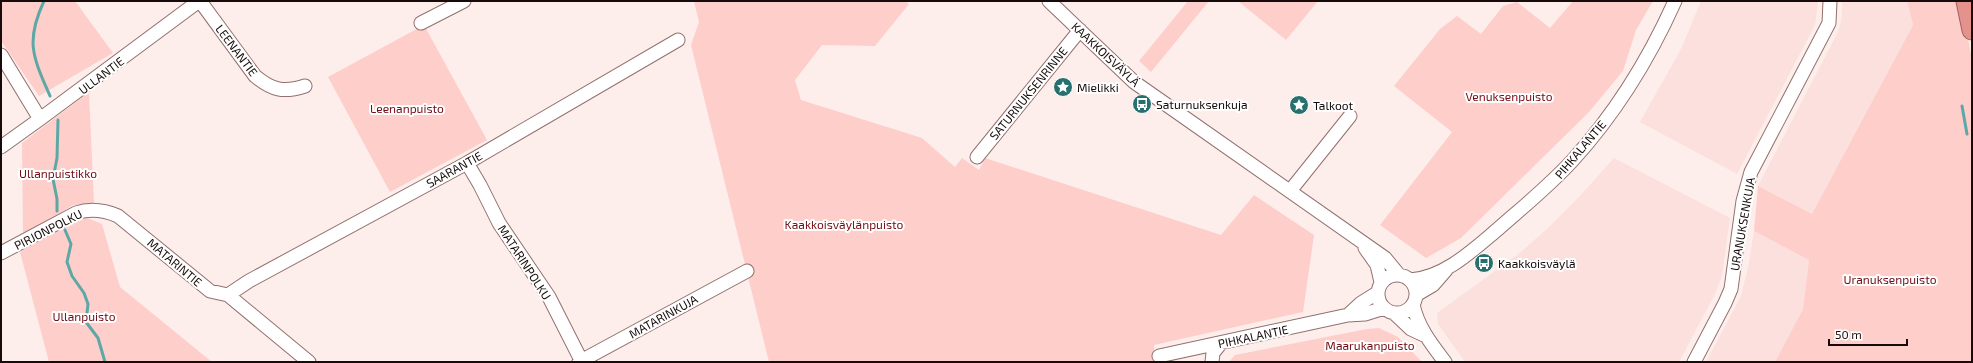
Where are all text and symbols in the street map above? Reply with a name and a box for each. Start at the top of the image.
street label: KAAKKOISVÄYLÄ [1069,19,1143,89]
street label: LEENANTIE [213,21,261,79]
street label: SATURNUKSENRINNE [986,43,1070,142]
street label: ULLANTIE [76,53,127,97]
place icon: Mielikki [1052,76,1074,98]
place label: Mielikki [1077,80,1119,94]
park label: Venuksenpuisto [1466,89,1553,103]
bus stop icon: Saturnuksenkuja [1131,93,1153,115]
place icon: Talkoot [1288,94,1310,116]
place label: Saturnuksenkuja [1156,97,1248,112]
place label: Talkoot [1313,98,1354,112]
park label: Leenanpuisto [370,101,444,115]
street label: PIHKALANTIE [1552,117,1609,181]
street label: SAARANTIE [424,148,485,190]
park label: Ullanpuistikko [19,166,97,180]
street label: URANUKSENKUJA [1727,176,1757,272]
street label: PIRJONPOLKU [12,206,84,252]
park label: Kaakkoisväylänpuisto [785,217,904,231]
street label: MATARINPOLKU [496,222,554,302]
street label: MATARINTIE [145,235,205,289]
bus stop icon: Kaakkoisväylä [1473,252,1495,274]
place label: Kaakkoisväylä [1498,256,1576,270]
park label: Uranuksenpuisto [1843,272,1937,286]
street label: MATARINKUJA [626,291,700,341]
park label: Ullanpuisto [53,309,116,323]
scale bar [1829,321,1907,347]
street label: PIHKALANTIE [1216,322,1290,350]
text: 50 m [1835,327,1862,341]
park label: Maarukanpuisto [1325,338,1415,352]

